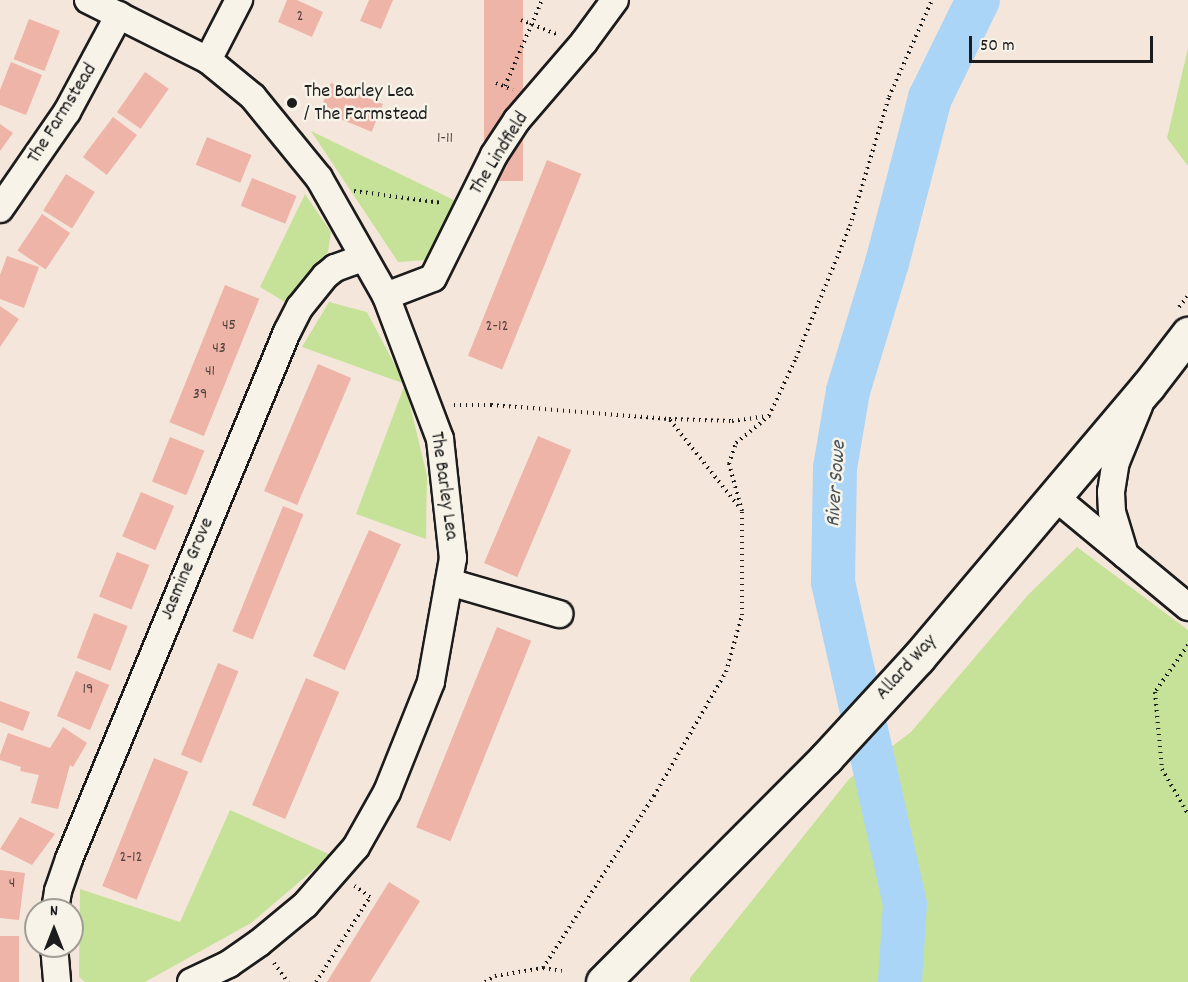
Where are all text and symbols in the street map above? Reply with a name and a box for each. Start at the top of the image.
house number: 2 [297,7,303,27]
scale bar [972,24,1156,62]
text: 50 m [980,34,1015,59]
street label: The Farmstead [23,60,103,168]
place label: The Barley Lea / The Farmstead [304,80,428,127]
marker: The Barley Lea / The Farmstead [285,96,299,110]
street label: The Lindfield [465,108,535,200]
house number: 1-11 [437,129,453,149]
house number: 45 [222,316,236,336]
house number: 2-12 [486,317,508,337]
house number: 43 [212,339,226,359]
house number: 41 [205,362,215,382]
house number: 39 [193,385,207,405]
street label: The Barley Lea [424,430,462,542]
water label: River Sowe [821,440,853,528]
street label: Jasmine Grove [156,514,220,624]
street label: Allard Way [871,630,943,706]
house number: 19 [83,680,93,700]
house number: 2-12 [120,848,142,868]
house number: 4 [9,874,15,894]
north arrow [24,898,84,958]
text: N [50,900,58,923]

